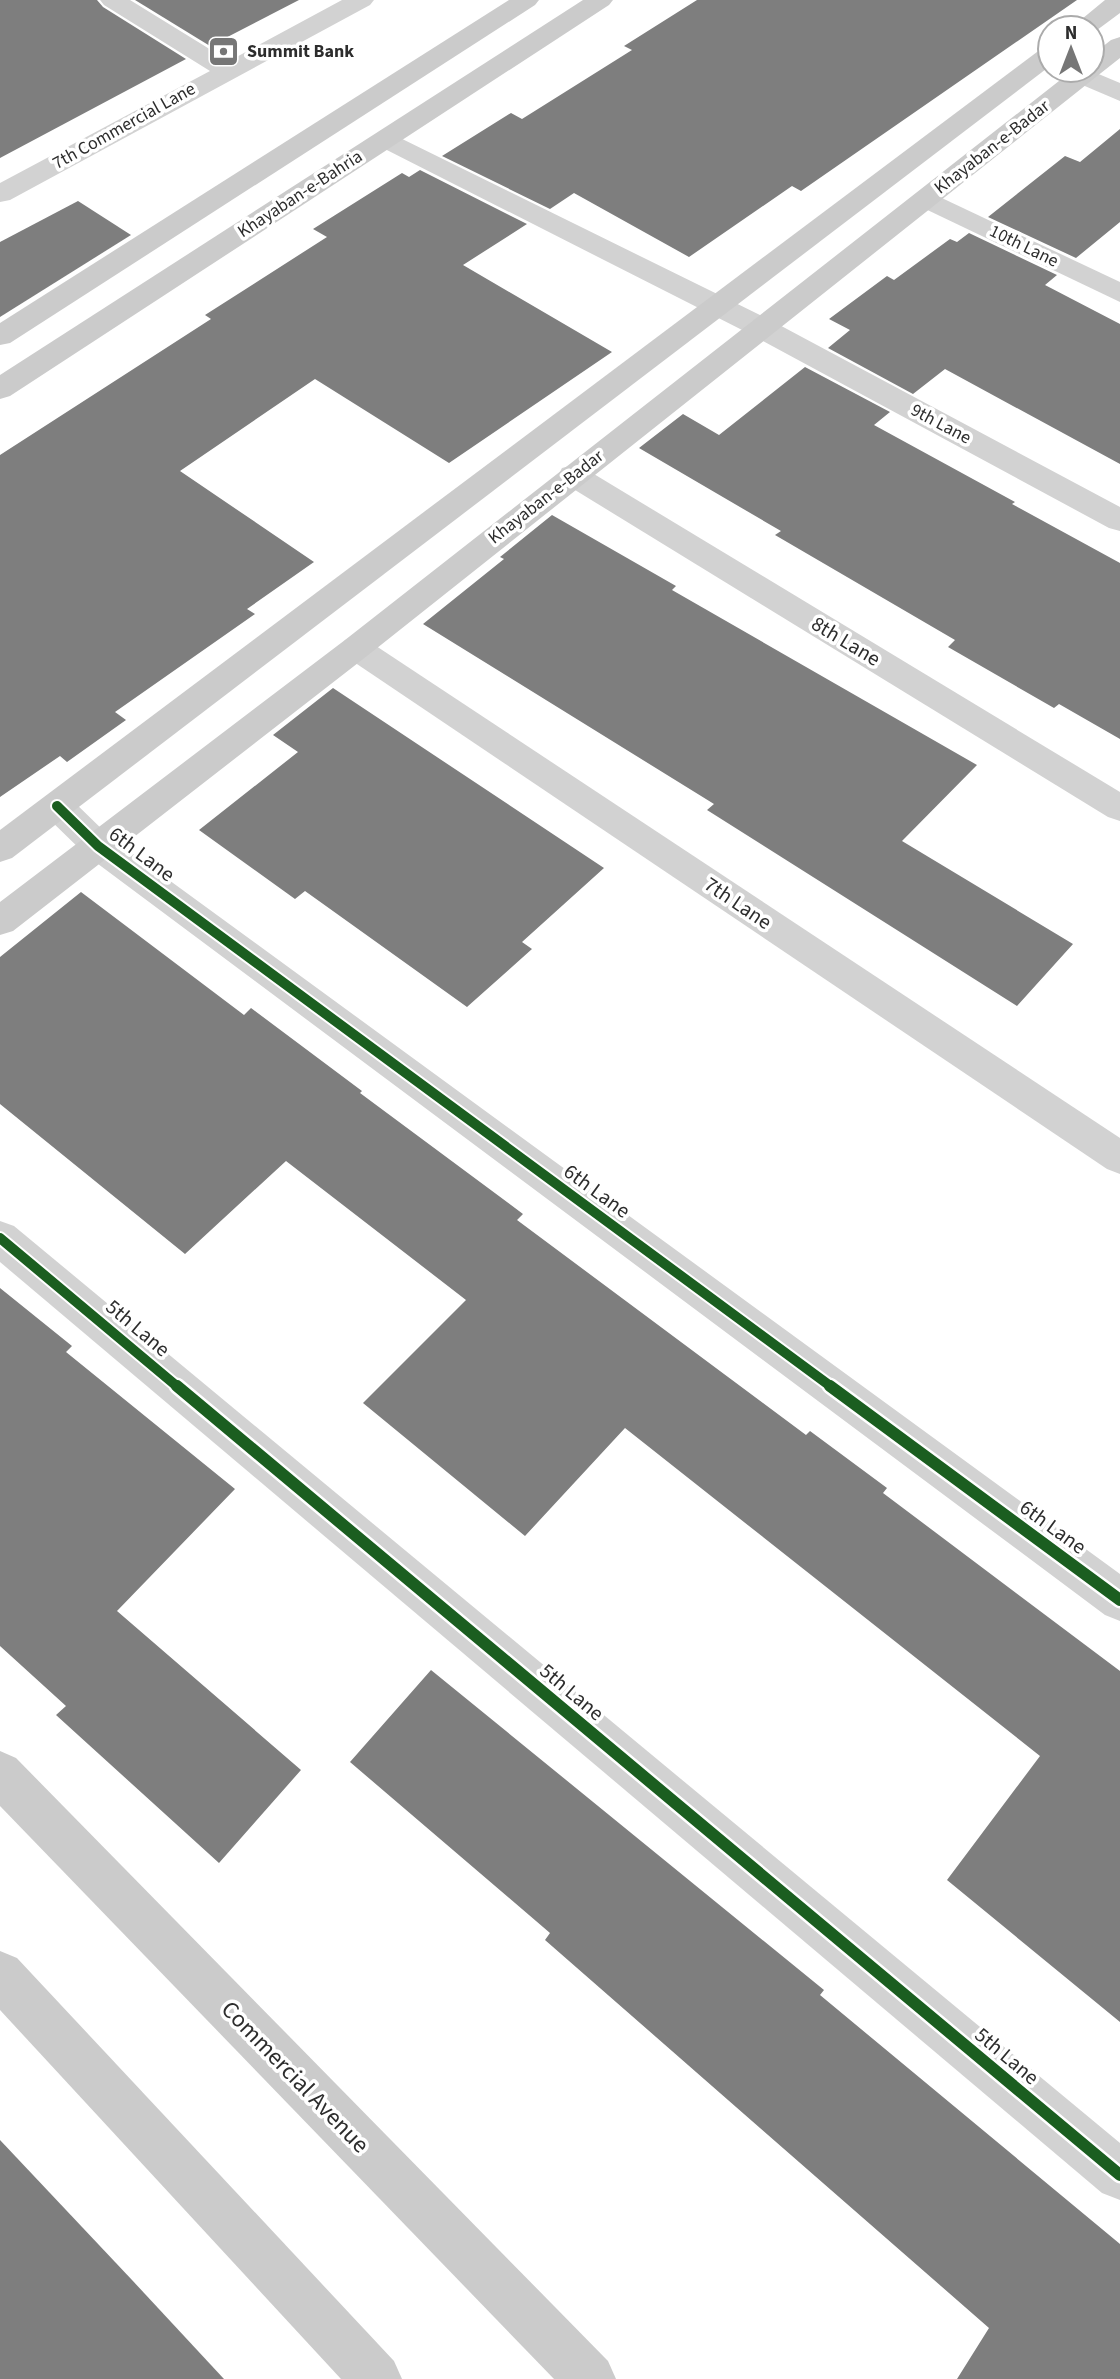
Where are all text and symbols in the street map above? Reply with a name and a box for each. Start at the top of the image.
north arrow [1036,14,1106,84]
text: N [1065,20,1077,47]
bank icon: Summit Bank [207,34,241,68]
place label: Summit Bank [247,39,354,64]
street label: 7th Commercial Lane [48,76,200,176]
street label: Khayaban-e-Badar [929,93,1056,200]
street label: Khayaban-e-Bahria [233,144,367,244]
street label: 10th Lane [985,219,1063,273]
street label: 9th Lane [906,398,976,450]
street label: Khayaban-e-Badar [483,443,610,550]
street label: 8th Lane [806,609,886,673]
street label: 6th Lane [103,819,181,889]
street label: 7th Lane [698,869,778,937]
street label: 6th Lane [557,1157,637,1225]
street label: 5th Lane [99,1292,177,1364]
street label: 6th Lane [1013,1493,1093,1561]
street label: 5th Lane [533,1656,611,1728]
street label: Commercial Avenue [213,1993,377,2161]
street label: 5th Lane [968,2020,1046,2092]

